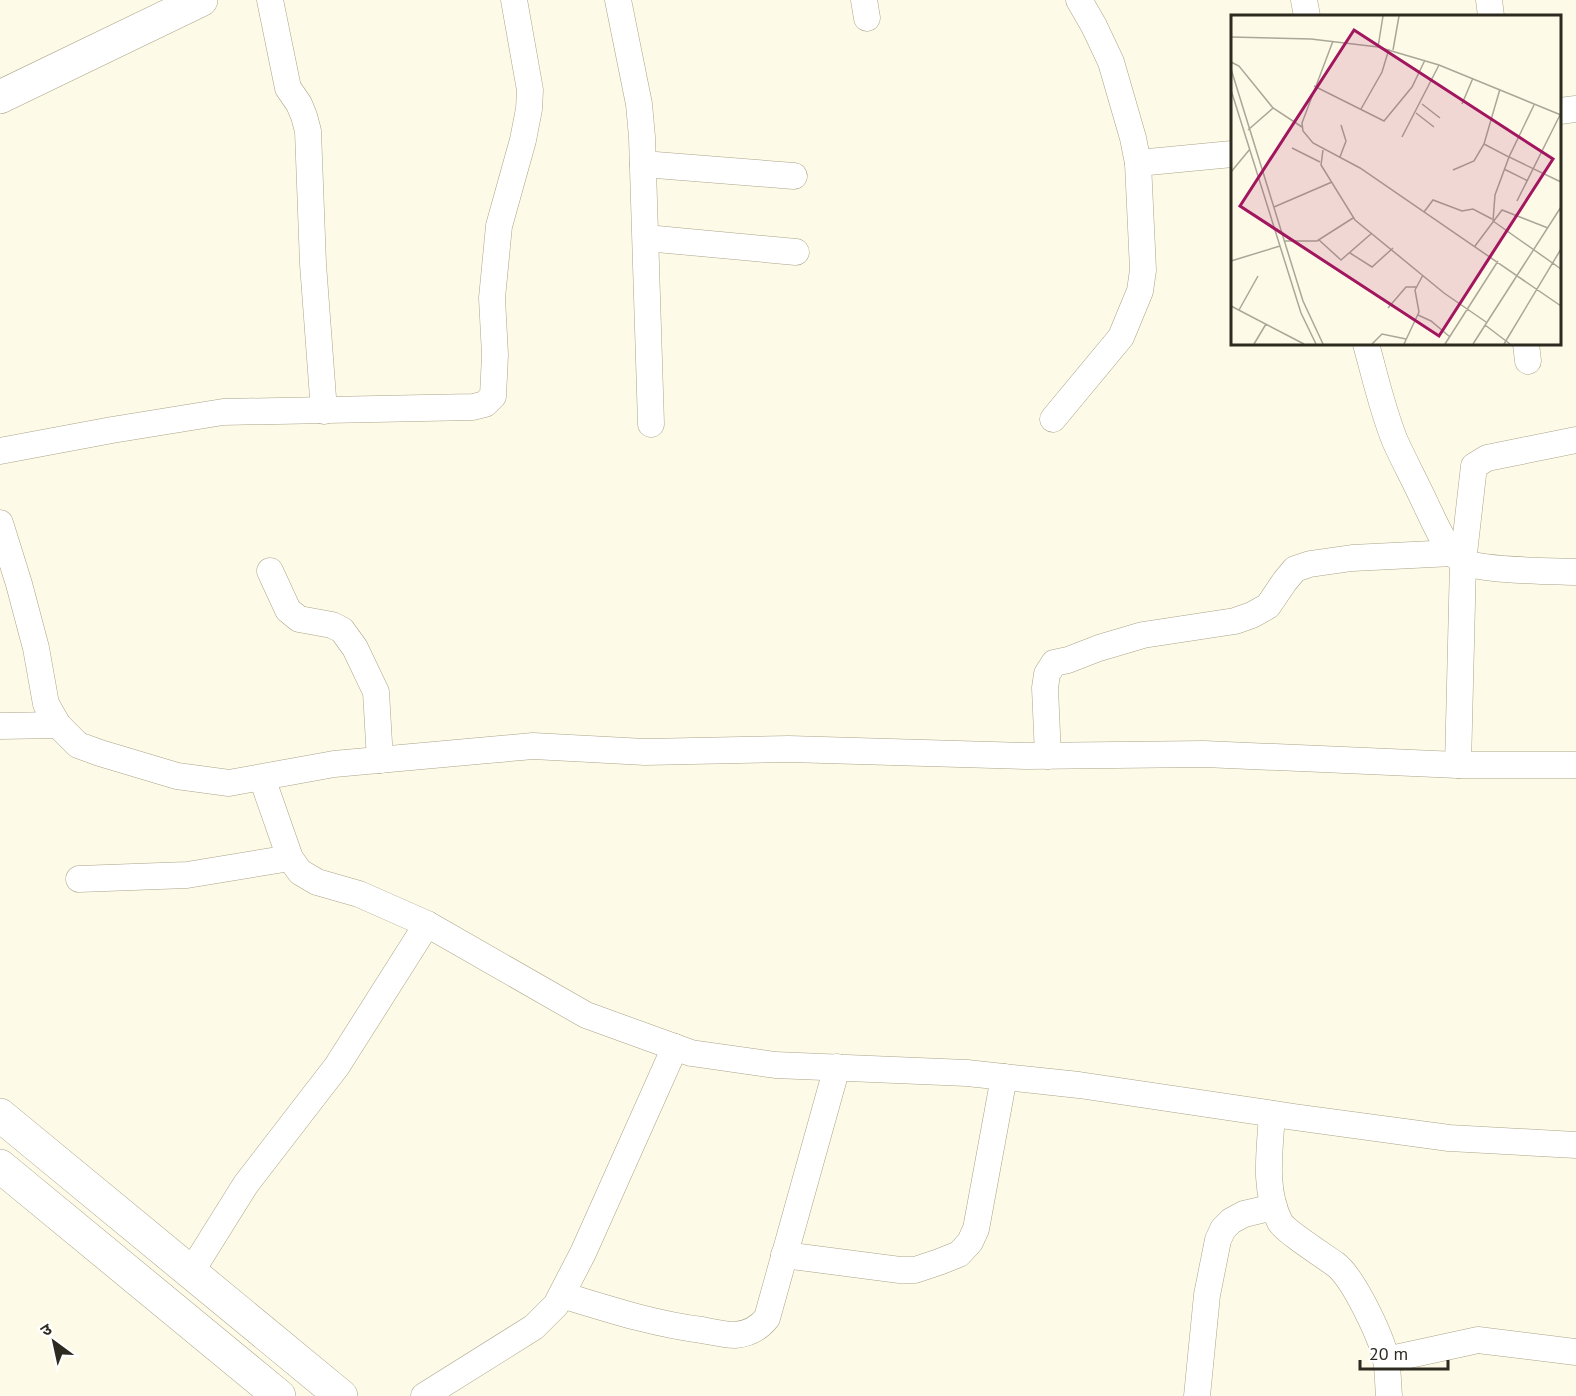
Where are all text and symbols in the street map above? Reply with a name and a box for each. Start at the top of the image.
inset map [1231,15,1561,345]
north arrow [24,1312,84,1372]
text: उ [36,1318,56,1340]
scale bar [1360,1333,1448,1371]
text: 20 m [1369,1342,1408,1365]

